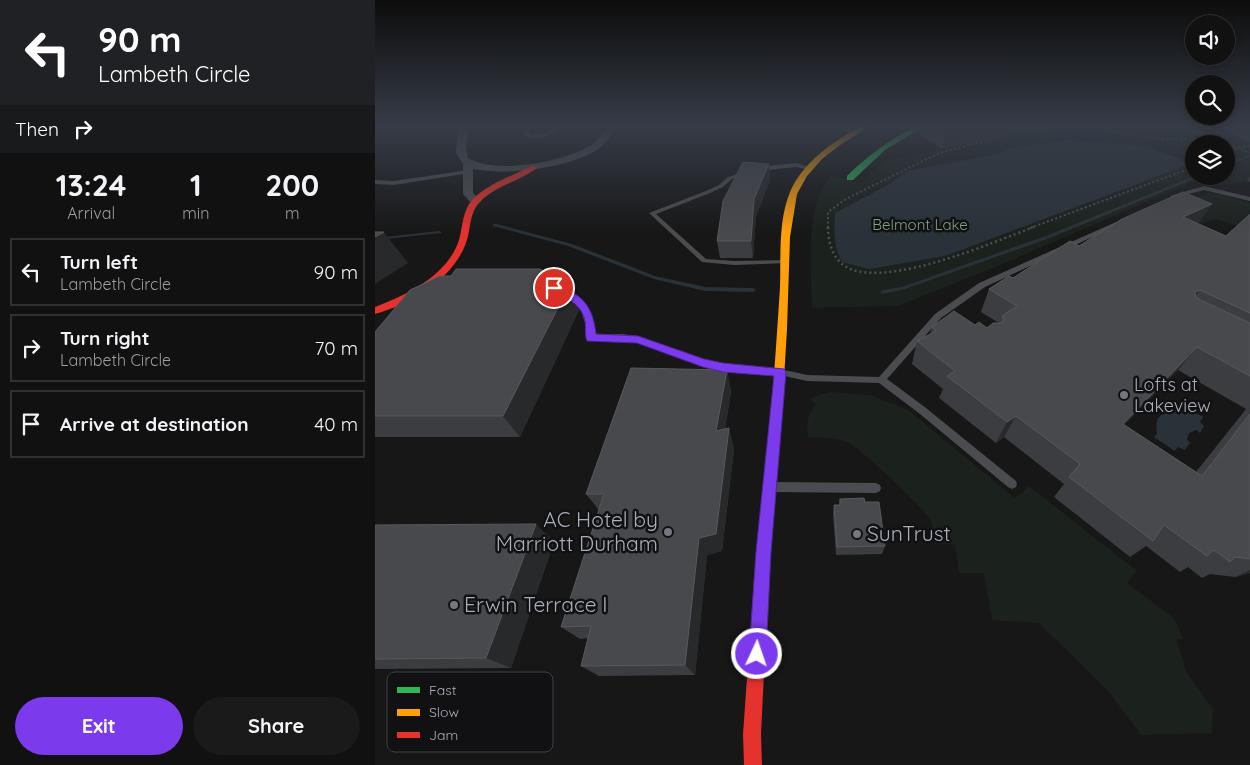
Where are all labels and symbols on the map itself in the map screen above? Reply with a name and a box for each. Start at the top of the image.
park label: Belmont Lake [872,215,968,234]
pin [533,267,575,309]
place label: Lofts at Lakeview [1134,373,1211,417]
marker: Lofts at Lakeview [1118,389,1130,401]
place label: AC Hotel by Marriott Durham [496,506,658,556]
place label: SunTrust [867,520,951,546]
marker: AC Hotel by Marriott Durham [662,526,674,538]
marker: SunTrust [851,528,863,540]
place label: Erwin Terrace I [464,591,608,617]
marker: Erwin Terrace I [448,599,460,611]
position arrow [730,627,782,679]
legend [387,672,553,752]
text: Fast [429,681,457,699]
text: Slow [429,703,459,721]
text: Jam [429,726,458,744]

